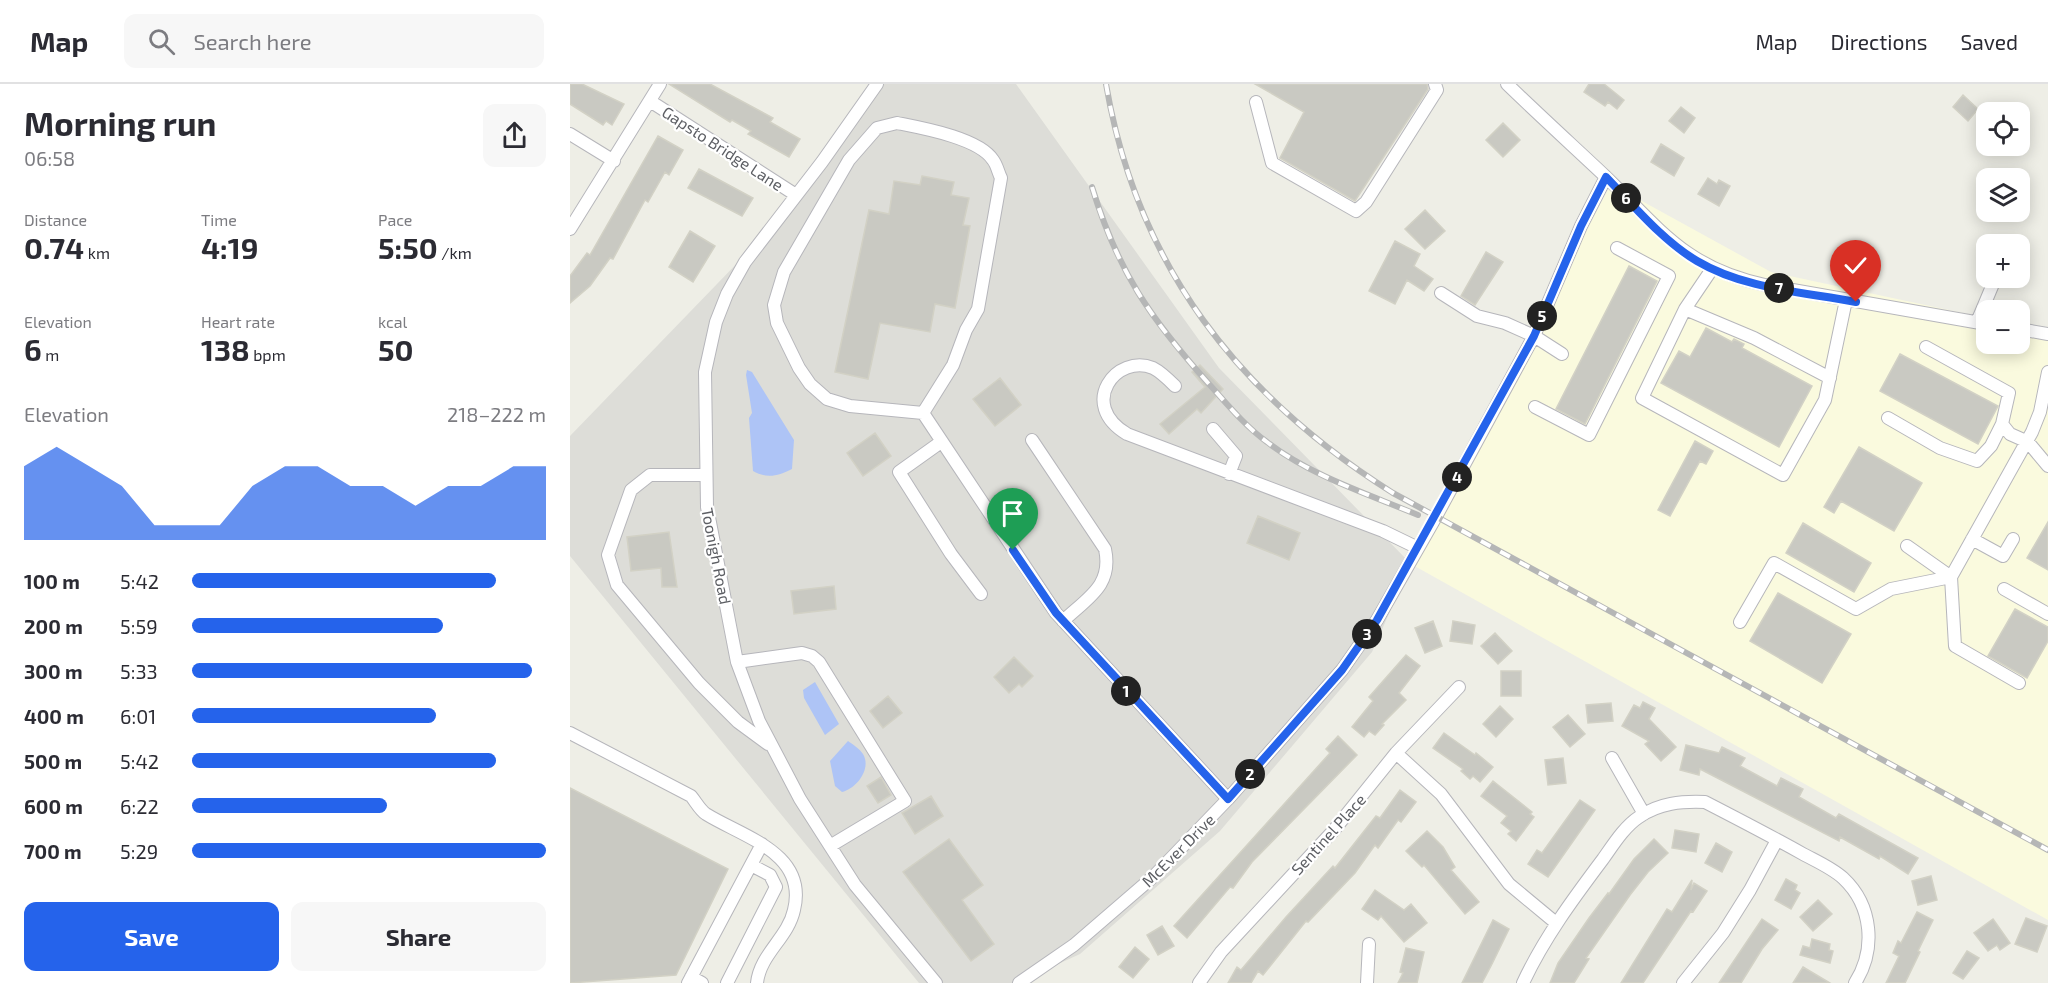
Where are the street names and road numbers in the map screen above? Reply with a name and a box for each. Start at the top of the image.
street label: Gapsto Bridge Lane [659,102,787,194]
street label: Toonigh Road [698,506,736,606]
street label: Sentinel Place [1287,790,1369,878]
street label: McEver Drive [1138,810,1218,890]

